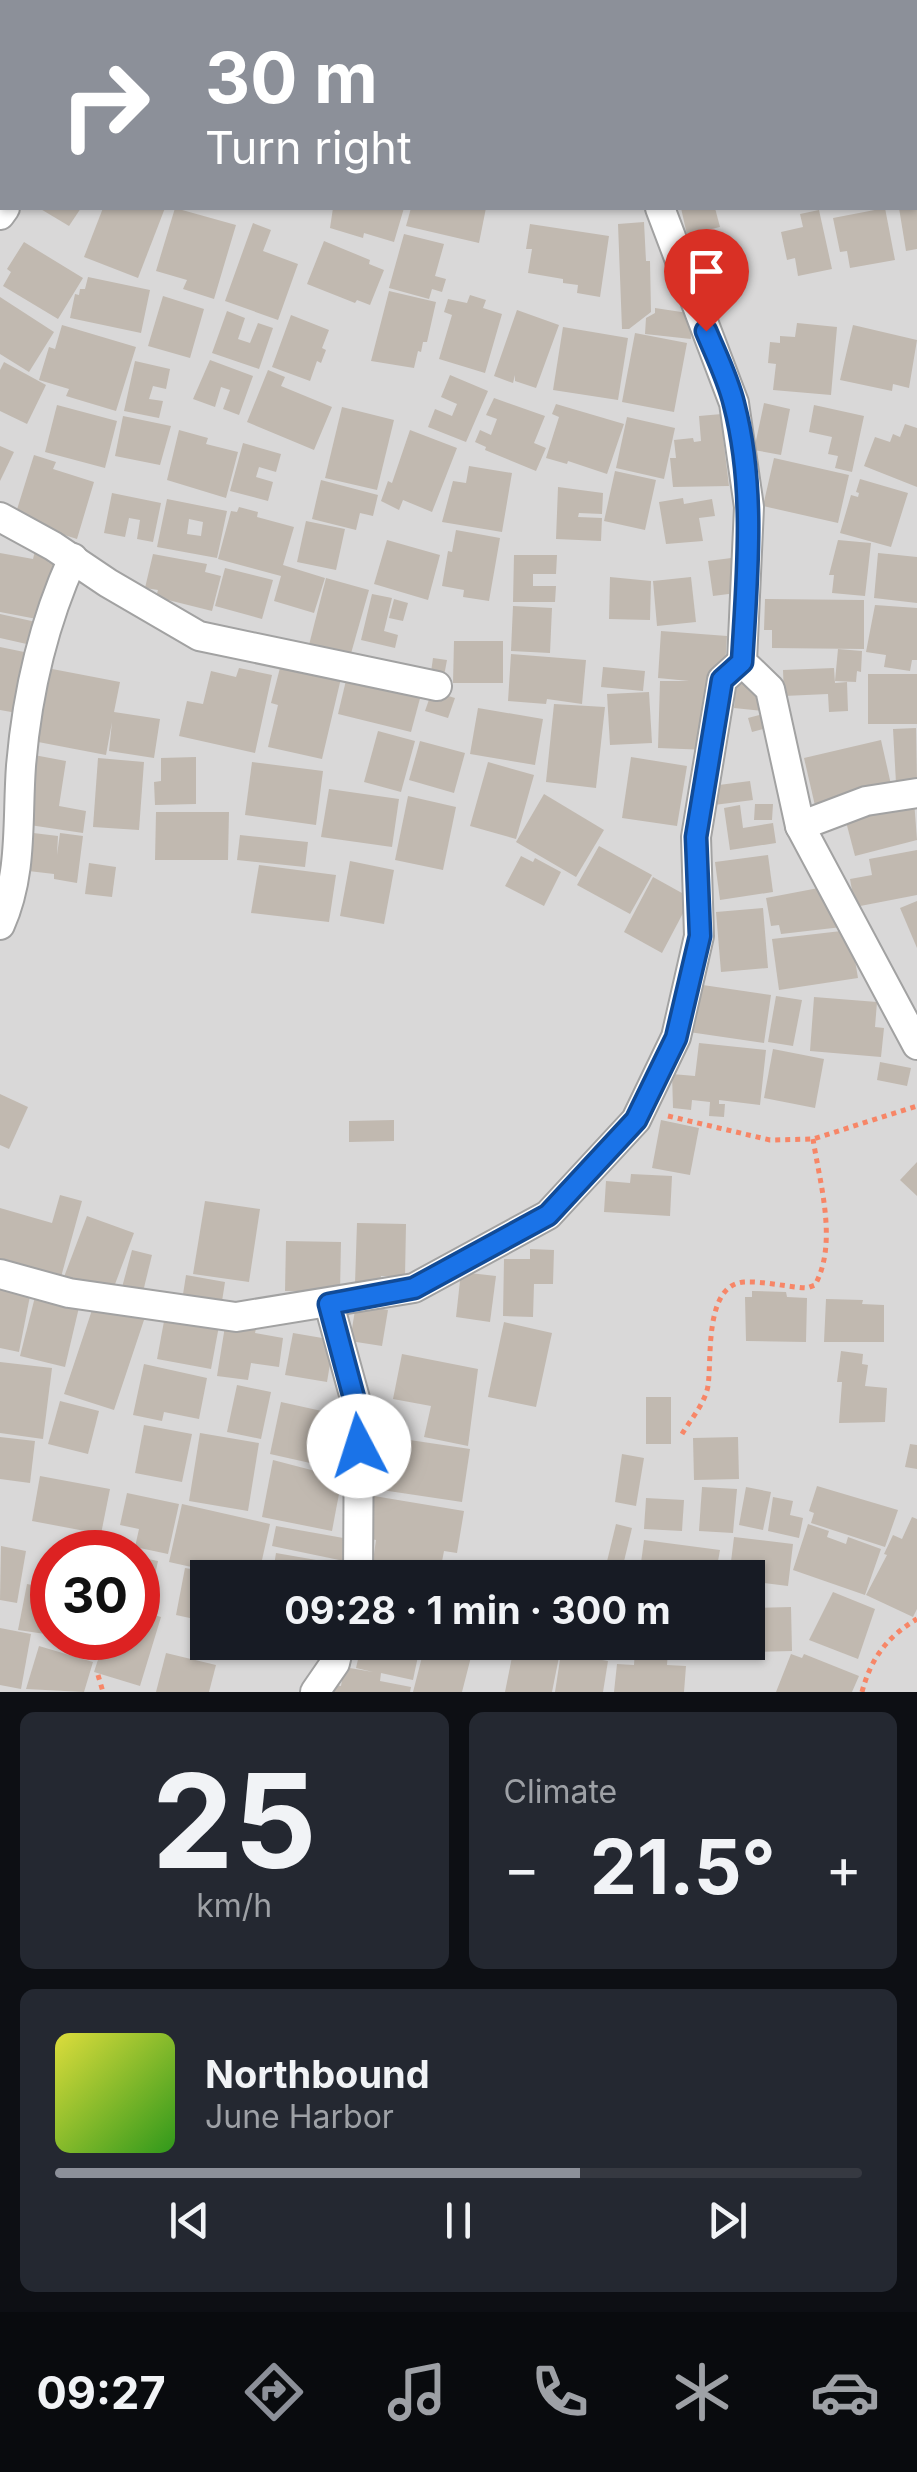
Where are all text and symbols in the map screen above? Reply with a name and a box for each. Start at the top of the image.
text: 30 m [205,35,378,120]
icon: right [40,40,170,170]
text: Turn right [205,120,412,175]
pin [664,229,749,332]
icon: arrive [679,244,734,299]
position arrow [307,1394,411,1498]
speed limit sign: 30 [30,1530,160,1660]
text: 09:28 · 1 min · 300 m [284,1587,671,1633]
text: 25 [152,1742,317,1899]
text: Climate [504,1772,617,1811]
text: 21.5° [590,1821,776,1912]
text: − [504,1835,540,1901]
text: + [826,1835,862,1901]
text: km/h [196,1886,272,1925]
text: Northbound [205,2051,430,2097]
text: June Harbor [205,2097,394,2136]
icon: previous [162,2193,217,2248]
icon: pause [431,2193,486,2248]
icon: next [700,2193,755,2248]
icon: directions [239,2357,309,2427]
icon: music [382,2357,452,2427]
icon: phone [525,2357,595,2427]
icon: climate [667,2357,737,2427]
icon: car [810,2357,880,2427]
text: 09:27 [36,2365,166,2420]

